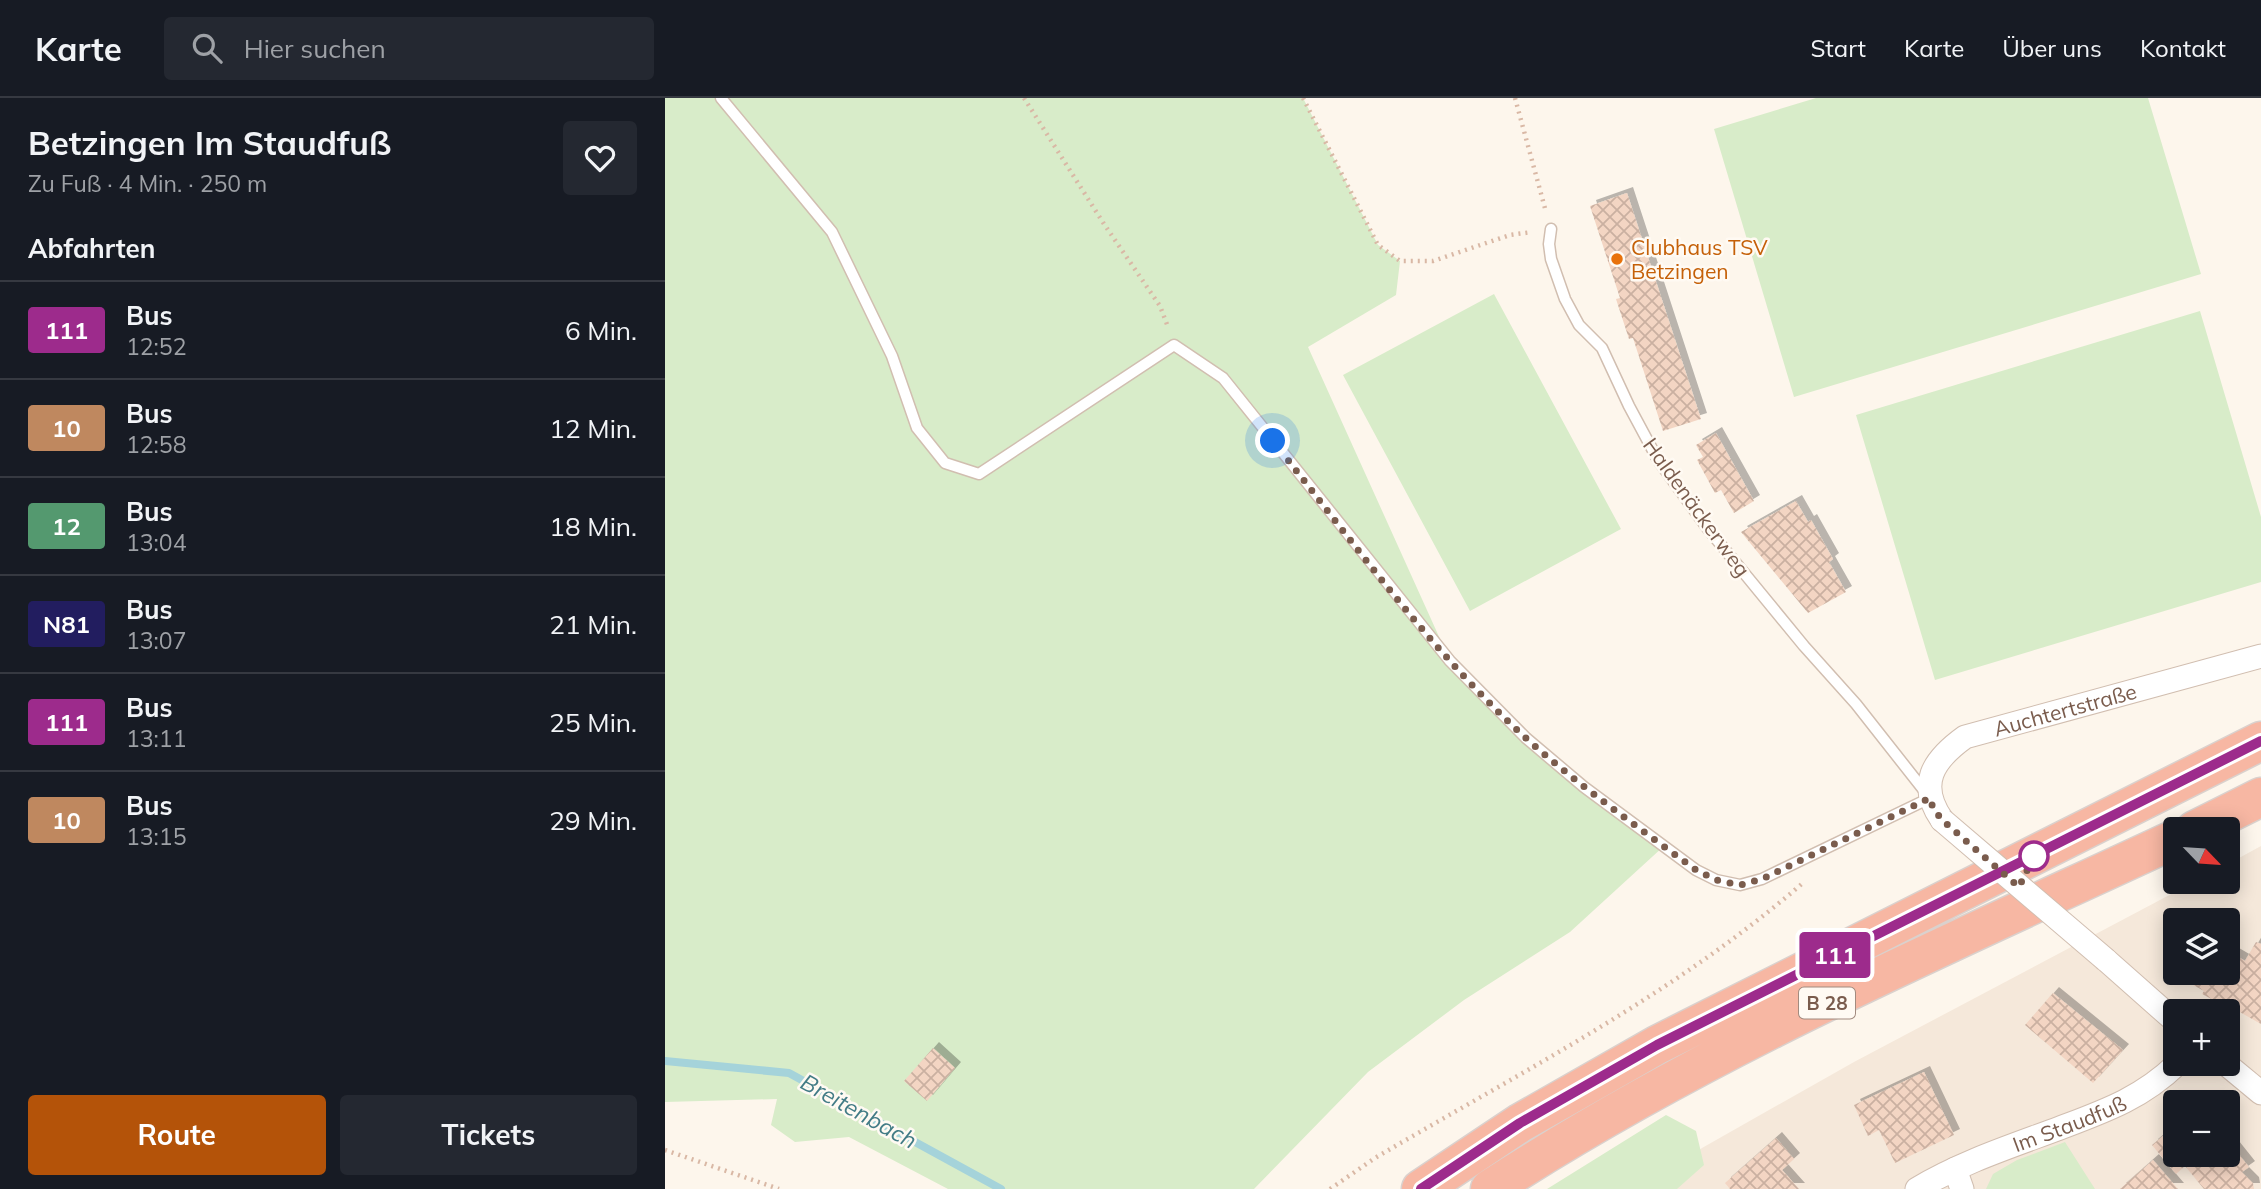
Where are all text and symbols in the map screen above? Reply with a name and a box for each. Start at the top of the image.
search box [164,17,654,80]
text: Karte [35,28,122,69]
icon: search [188,29,226,67]
text: Hier suchen [244,32,386,65]
text: Start [1810,33,1866,63]
text: Karte [1904,33,1964,63]
text: Über uns [2002,33,2102,63]
text: Kontakt [2140,33,2226,63]
button: heart [563,121,637,195]
text: Betzingen Im Staudfuß [28,122,391,163]
text: Zu Fuß · 4 Min. · 250 m [28,169,267,198]
text: Abfahrten [28,232,155,265]
place label: Clubhaus TSV Betzingen [1631,234,1768,284]
marker: Clubhaus TSV Betzingen [1609,251,1625,267]
text: Bus [126,299,172,332]
text: 6 Min. [565,314,637,347]
text: 111 [45,315,88,345]
text: 12:52 [126,332,186,361]
text: Bus [126,397,172,430]
text: 12 Min. [549,412,637,445]
text: 10 [52,413,81,443]
your location [1255,423,1290,458]
text: 12:58 [126,430,186,459]
street label: Haldenäckerweg [1638,432,1756,582]
text: Bus [126,495,172,528]
text: 18 Min. [549,510,637,543]
text: 12 [52,511,81,541]
text: 13:04 [126,528,186,557]
text: Bus [126,593,172,626]
text: 21 Min. [549,608,637,641]
text: N81 [43,609,90,639]
text: 13:07 [126,626,186,655]
street label: Auchtertstraße [1991,678,2139,742]
text: Bus [126,691,172,724]
text: 25 Min. [549,706,637,739]
text: 111 [45,707,88,737]
text: 13:11 [126,724,186,753]
text: Bus [126,789,172,822]
text: 29 Min. [549,804,637,837]
text: 10 [52,805,81,835]
north arrow [2163,817,2240,894]
map controls [2163,817,2240,1167]
text: 13:15 [126,822,186,851]
unlabelled marker [2019,841,2049,871]
button: layers [2163,908,2240,985]
line badge: 111 [1795,932,1875,978]
text: 111 [1813,940,1857,970]
road number: B 28 [1799,988,1855,1018]
button: + [2163,999,2240,1076]
water label: Breitenbach [796,1067,922,1155]
street label: Im Staudfuß [2009,1089,2130,1157]
button: − [2163,1090,2240,1167]
button: Route [28,1095,326,1175]
button: Tickets [340,1095,637,1175]

